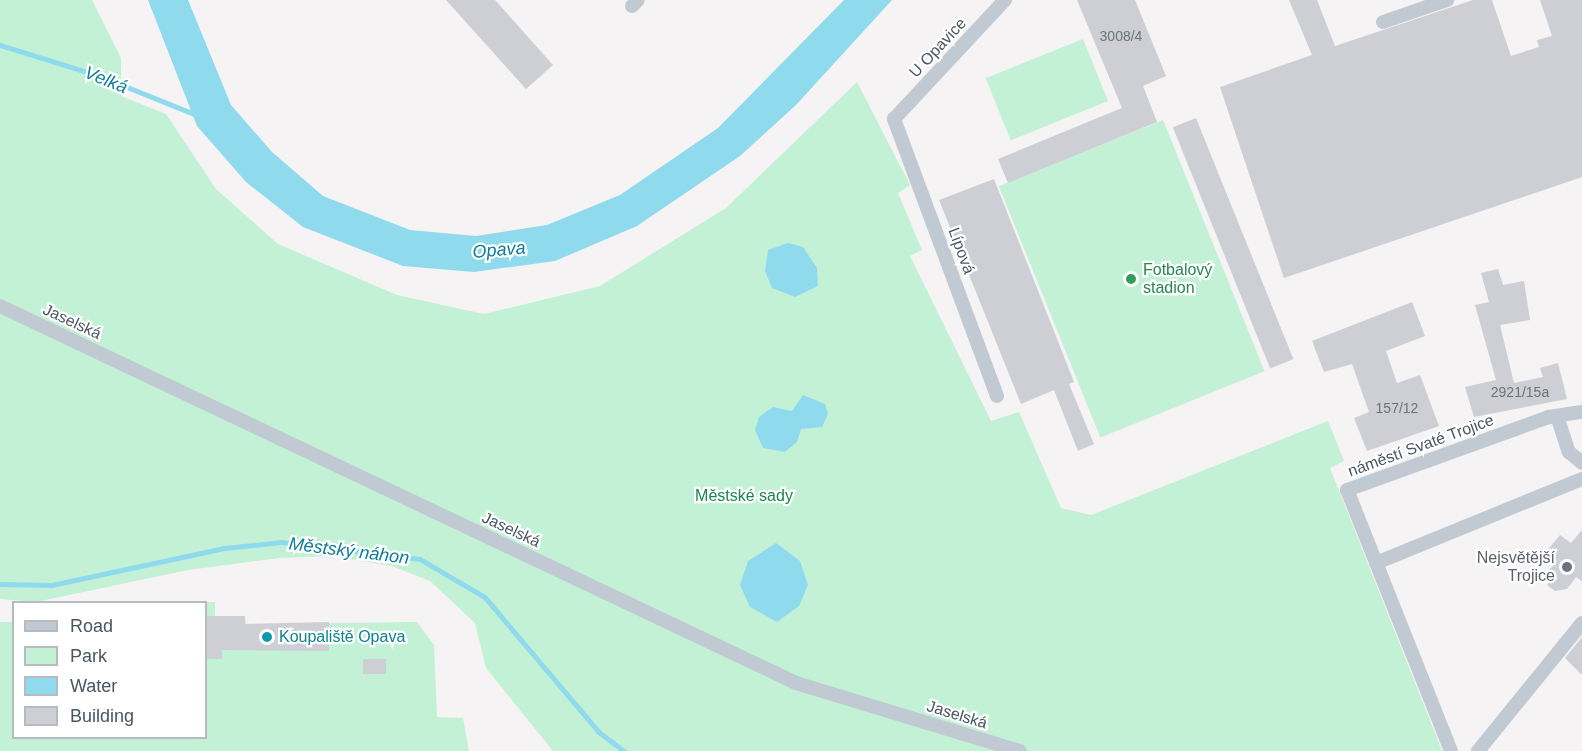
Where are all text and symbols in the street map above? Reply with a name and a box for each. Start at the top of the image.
street label: U Opavice [906,14,970,82]
house number: 3008/4 [1100,28,1142,44]
water label: Velká [81,62,131,98]
street label: Lípová [944,225,978,277]
water label: Opava [472,237,526,263]
place label: Fotbalový stadion [1143,260,1212,298]
marker: Fotbalový stadion [1124,272,1138,286]
street label: Jaselská [40,300,104,344]
house number: 2921/15a [1491,384,1549,400]
house number: 157/12 [1376,400,1418,416]
street label: náměstí Svaté Trojice [1345,411,1497,481]
park label: Městské sady [695,486,793,506]
street label: Jaselská [479,508,543,552]
water label: Městský náhon [288,533,410,569]
place label: Nejsvětější Trojice [1477,548,1555,586]
marker: Nejsvětější Trojice [1560,560,1574,574]
legend [12,601,207,739]
text: Road [70,616,113,636]
place label: Koupaliště Opava [279,627,405,647]
marker: Koupaliště Opava [260,630,274,644]
text: Park [70,646,107,666]
text: Water [70,676,117,696]
street label: Jaselská [924,697,990,733]
text: Building [70,706,134,726]

